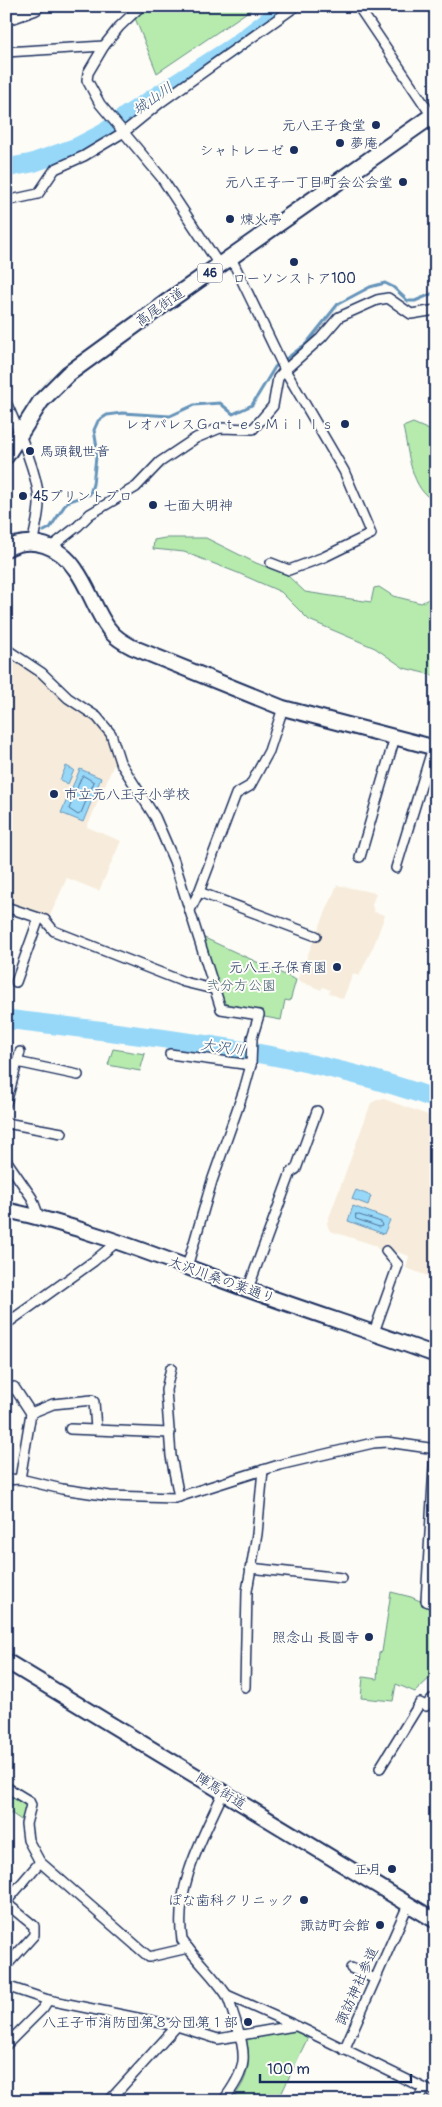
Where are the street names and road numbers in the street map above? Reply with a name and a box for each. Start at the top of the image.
road number: 46 [198,264,222,282]
street label: 高尾街道 [132,284,188,330]
street label: 大沢川桑の葉通り [166,1253,278,1307]
street label: 陣馬街道 [193,1769,249,1813]
street label: 諏訪神社参道 [332,1944,382,2028]

